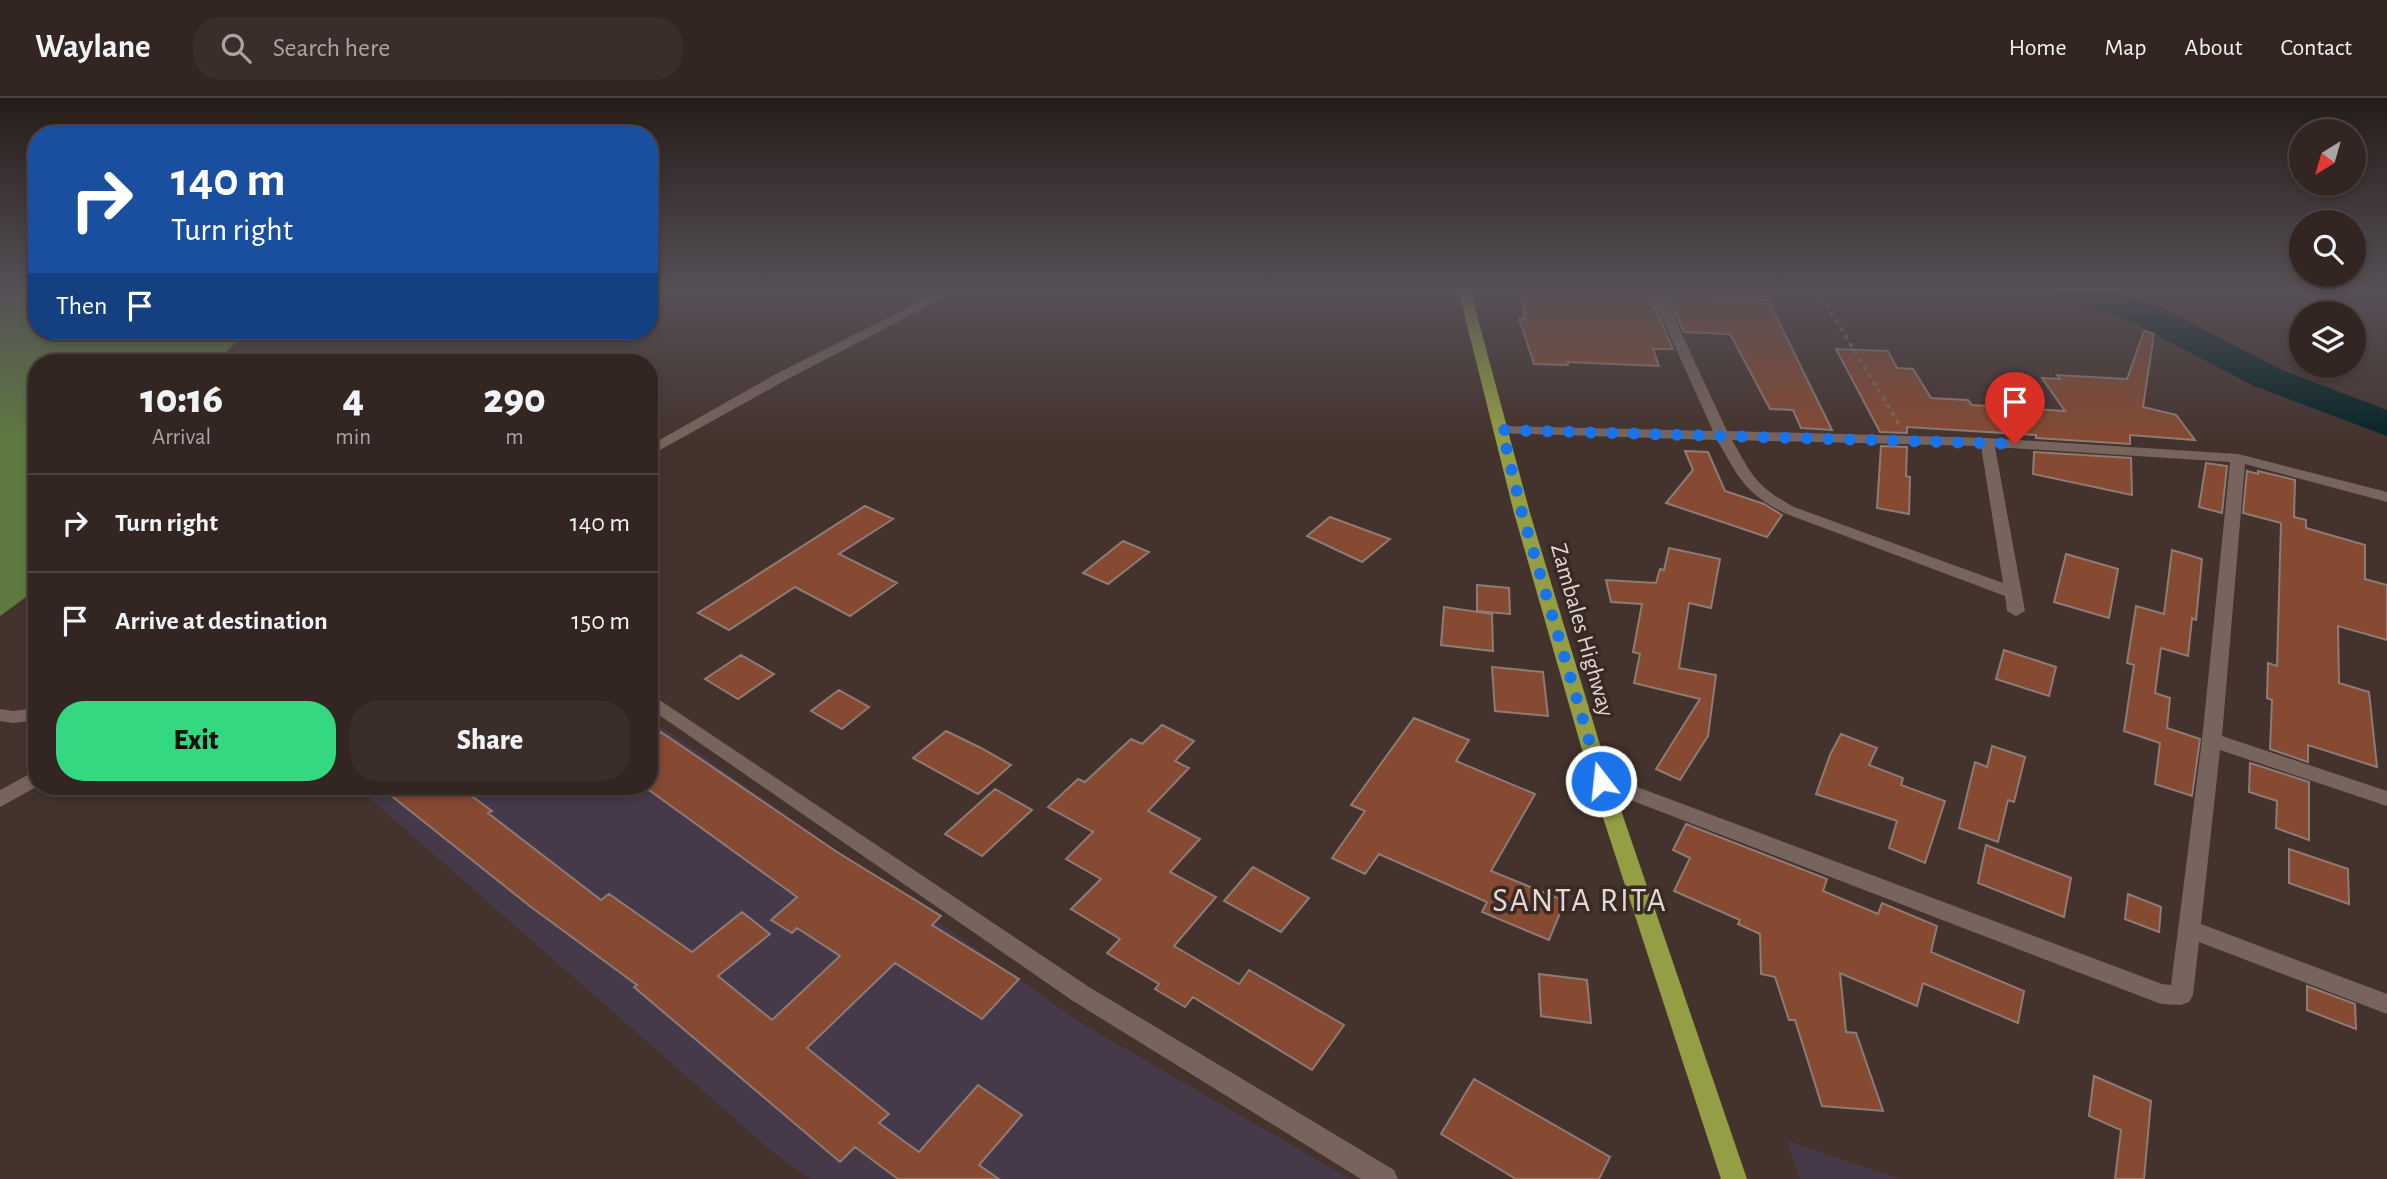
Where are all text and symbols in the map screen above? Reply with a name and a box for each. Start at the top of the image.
search box [193,17,683,80]
icon: search [217,29,255,67]
text: Waylane [35,31,151,64]
text: Search here [273,35,390,61]
text: Home [2009,36,2067,60]
text: Map [2105,36,2147,60]
text: About [2185,36,2242,60]
text: Contact [2280,36,2352,60]
north arrow [2289,119,2366,196]
map controls [2289,119,2366,378]
icon: right [56,154,147,245]
text: 140 m [171,156,286,205]
button: search [2289,210,2366,287]
text: Turn right [171,214,293,246]
icon: arrive [121,287,159,325]
text: Then [56,293,107,319]
button: layers [2289,301,2366,378]
pin [1985,372,2045,444]
text: 10:16 [140,378,223,420]
text: 4 [342,378,364,420]
text: 290 [483,378,546,420]
icon: arrive [1996,383,2034,421]
text: Arrival [152,426,211,449]
text: min [335,426,371,449]
text: m [505,426,524,449]
icon: right [56,504,94,542]
text: Turn right [115,510,218,536]
text: 140 m [570,510,630,536]
street label: Zambales Highway [1546,541,1618,719]
icon: arrive [56,602,94,640]
text: Arrive at destination [115,608,328,634]
text: 150 m [571,608,630,634]
button: Exit [56,701,336,781]
button: Share [350,701,630,781]
position arrow [1564,744,1638,818]
district label: SANTA RITA [1492,885,1668,918]

